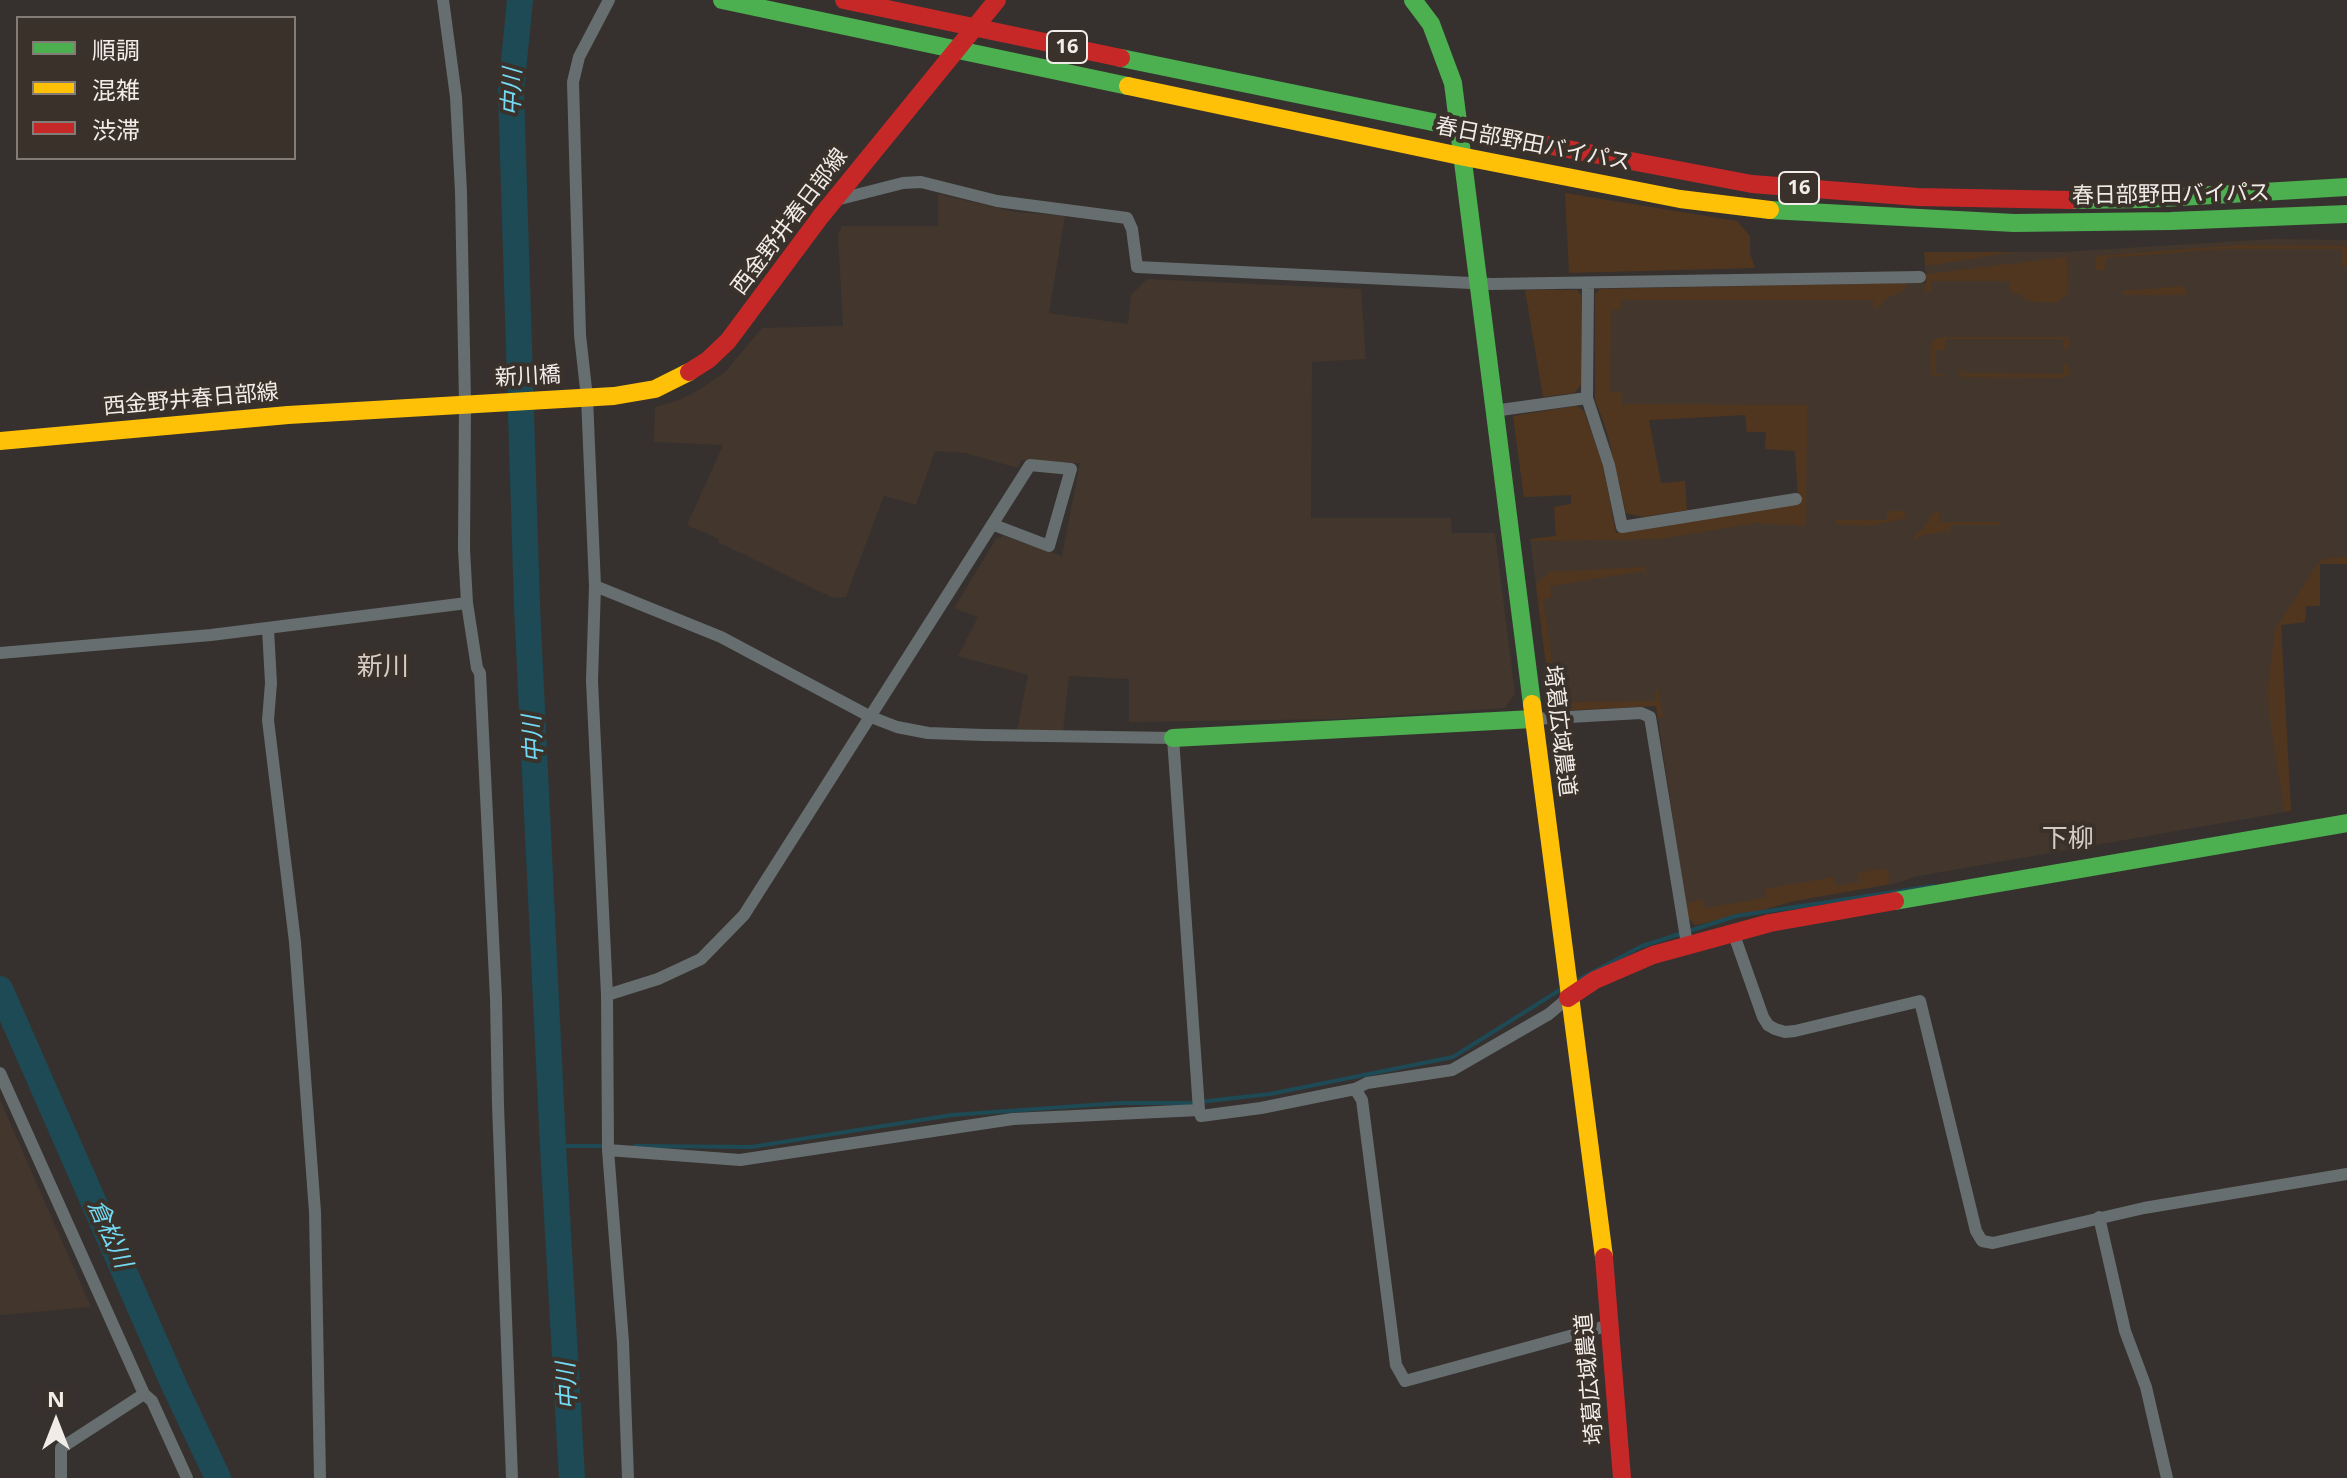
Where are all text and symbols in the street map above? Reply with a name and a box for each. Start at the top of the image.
legend [16,16,296,160]
road number: 16 [1047,31,1087,63]
text: 順調 [92,33,140,66]
water label: 中川 [498,68,528,116]
text: 混雑 [92,73,140,106]
text: 渋滞 [92,113,140,146]
street label: 春日部野田バイパス [1433,113,1633,177]
street label: 西金野井春日部線 [726,144,854,300]
road number: 16 [1779,172,1819,204]
street label: 春日部野田バイパス [2072,180,2270,210]
street label: 新川橋 [494,362,562,392]
street label: 西金野井春日部線 [102,379,280,421]
district label: 新川 [357,652,409,684]
street label: 埼葛広域農道 [1538,664,1580,798]
water label: 中川 [518,714,550,764]
district label: 下柳 [2042,824,2094,856]
water label: 倉松川 [81,1195,137,1273]
street label: 埼葛広域農道 [1571,1312,1609,1446]
water label: 中川 [552,1361,584,1411]
north arrow [16,1382,96,1462]
text: N [47,1383,65,1413]

